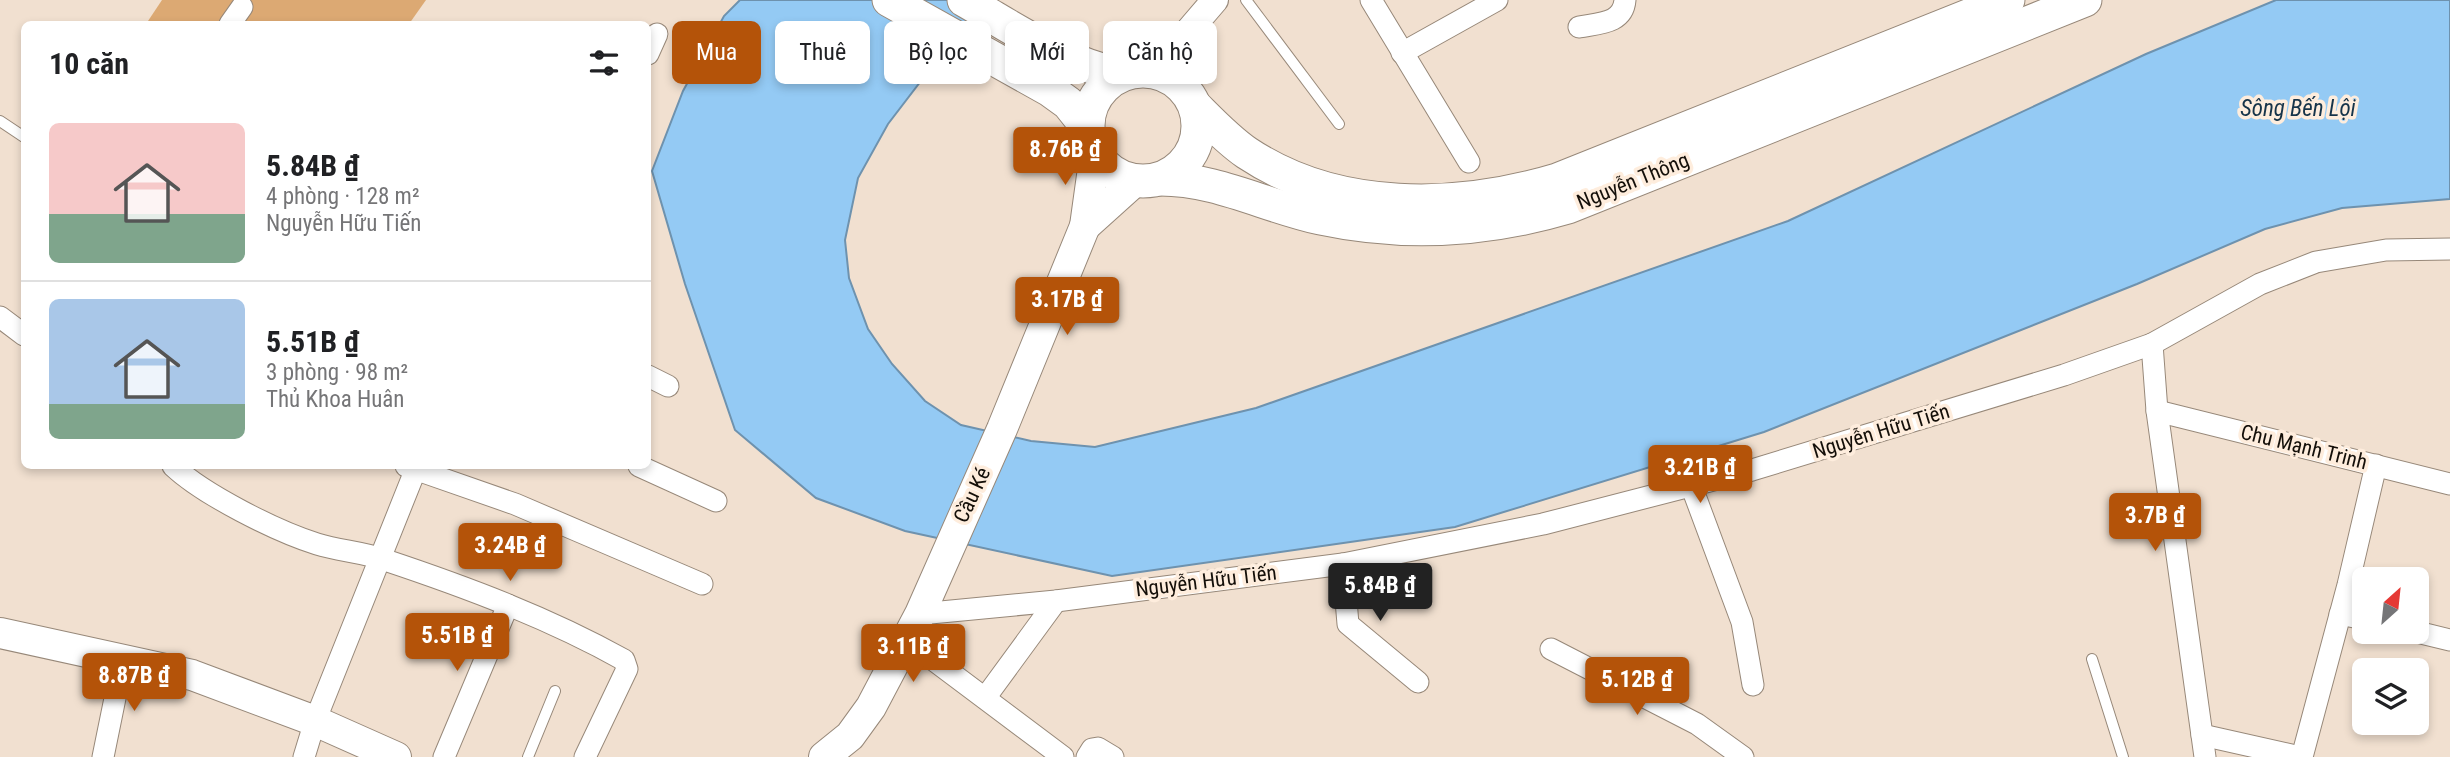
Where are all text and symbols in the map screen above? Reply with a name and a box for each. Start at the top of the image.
chip: Mua [672,21,761,84]
chip: Thuê [775,21,870,84]
chip: Bộ lọc [884,21,991,84]
chip: Mới [1005,21,1089,84]
chip: Căn hộ [1103,21,1217,84]
icon: filters [585,44,623,82]
text: 10 căn [49,46,129,81]
water label: Sông Bến Lội [2240,95,2357,122]
pin: 8.76B ₫ [1000,128,1130,187]
text: 8.76B ₫ [1029,136,1101,163]
text: 5.84B ₫ [266,148,359,183]
street label: Nguyễn Thông [1573,148,1693,214]
icon: home [105,151,189,235]
text: 4 phòng · 128 m² [266,183,420,210]
text: Nguyễn Hữu Tiến [266,210,421,237]
pin: 3.17B ₫ [1002,278,1132,337]
text: 3.17B ₫ [1031,286,1103,313]
text: 5.51B ₫ [266,324,359,359]
icon: home [105,327,189,411]
text: 3 phòng · 98 m² [266,359,408,386]
text: Thủ Khoa Huân [266,386,405,413]
street label: Nguyễn Hữu Tiến [1810,399,1952,463]
street label: Chu Mạnh Trinh [2238,420,2370,474]
pin: 3.21B ₫ [1635,446,1765,505]
text: 3.21B ₫ [1664,454,1736,481]
street label: Cầu Ké [949,464,995,526]
pin: 3.7B ₫ [2098,494,2212,553]
text: 3.7B ₫ [2125,502,2185,529]
pin: 3.24B ₫ [445,524,575,583]
text: 3.24B ₫ [474,532,546,559]
street label: Nguyễn Hữu Tiến [1134,560,1278,602]
pin: 5.84B ₫ [1315,564,1445,623]
north arrow [2352,567,2429,644]
map controls [2352,567,2429,735]
text: 5.84B ₫ [1344,572,1416,599]
pin: 5.51B ₫ [392,614,522,673]
text: 5.51B ₫ [421,622,493,649]
pin: 3.11B ₫ [848,624,978,684]
text: 3.11B ₫ [877,633,949,660]
pin: 8.87B ₫ [69,654,199,713]
pin: 5.12B ₫ [1572,658,1702,717]
button: layers [2352,658,2429,735]
text: 8.87B ₫ [98,662,170,689]
text: 5.12B ₫ [1601,666,1673,693]

